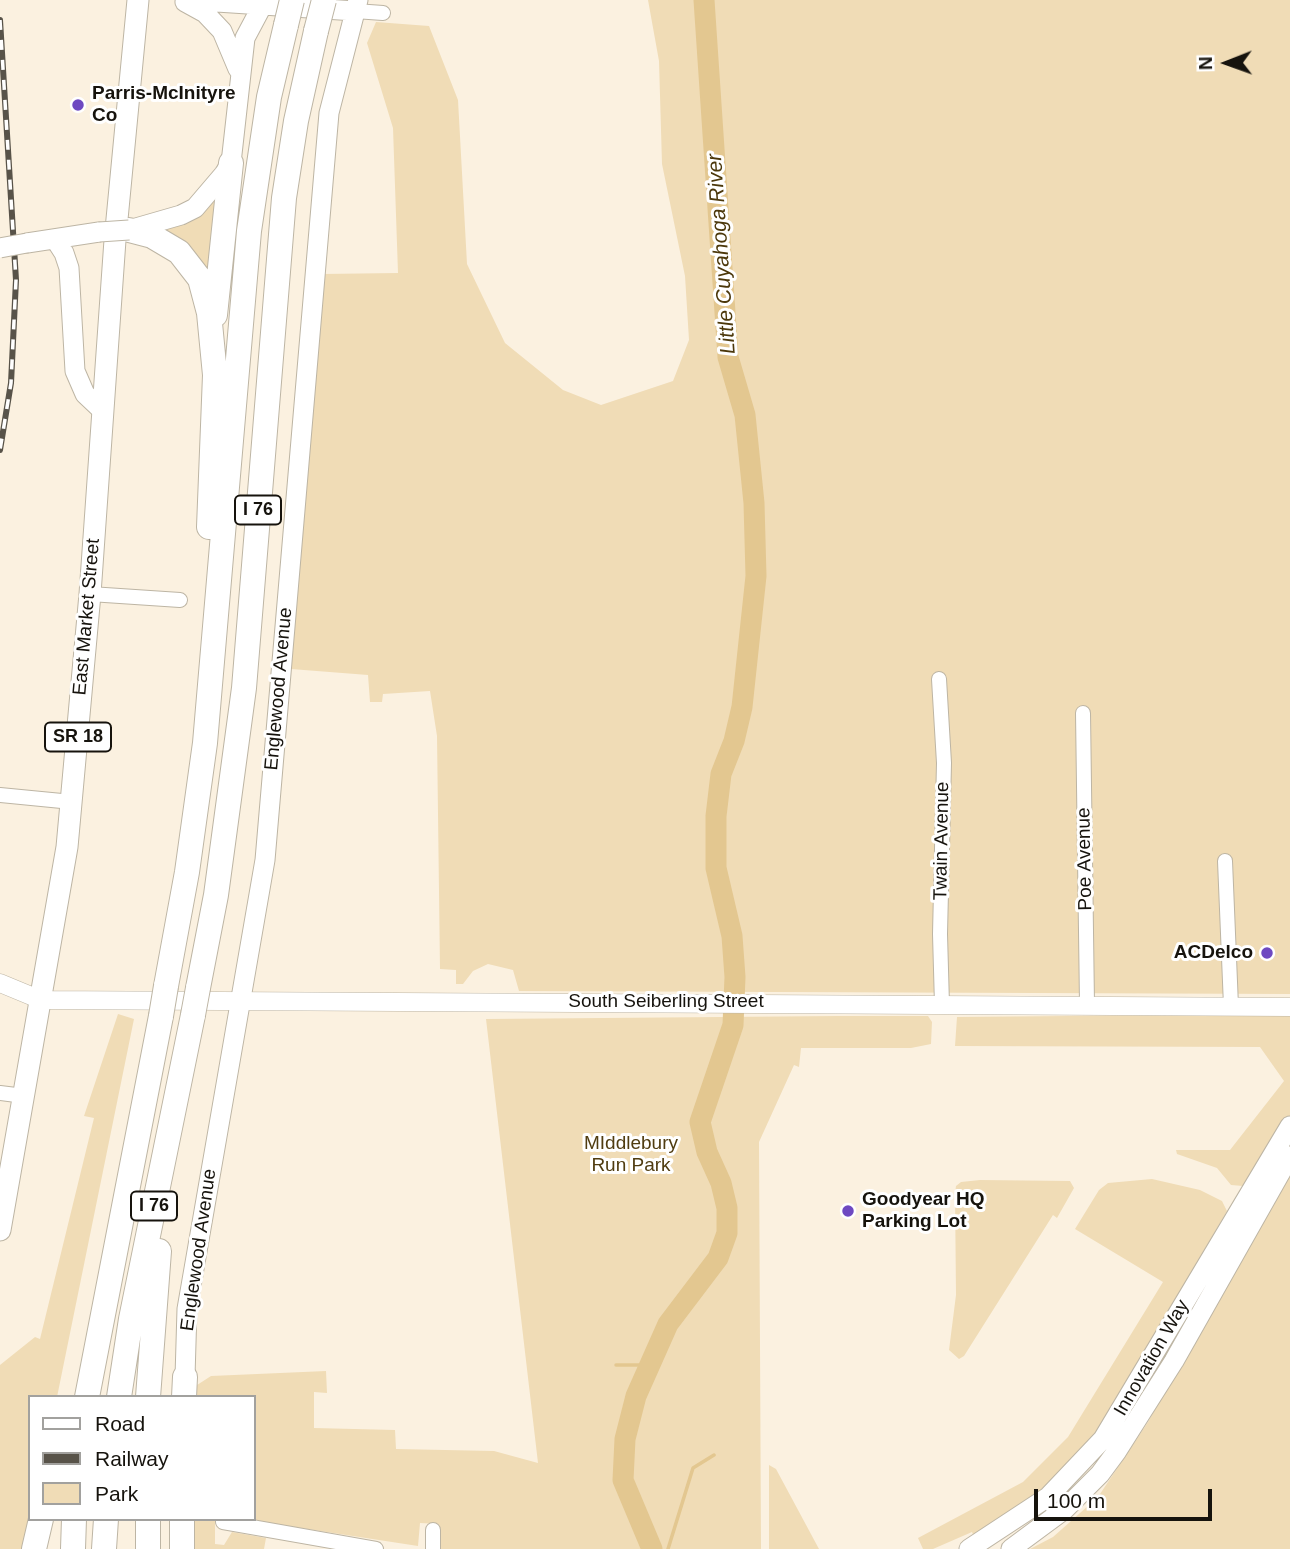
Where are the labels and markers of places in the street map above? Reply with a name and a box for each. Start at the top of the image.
place label: Parris-McInityre Co [92,83,236,127]
marker: Parris-McInityre Co [70,97,86,113]
place label: ACDelco [1174,942,1253,964]
marker: ACDelco [1259,945,1275,961]
place label: Goodyear HQ Parking Lot [862,1189,984,1233]
marker: Goodyear HQ Parking Lot [840,1203,856,1219]

